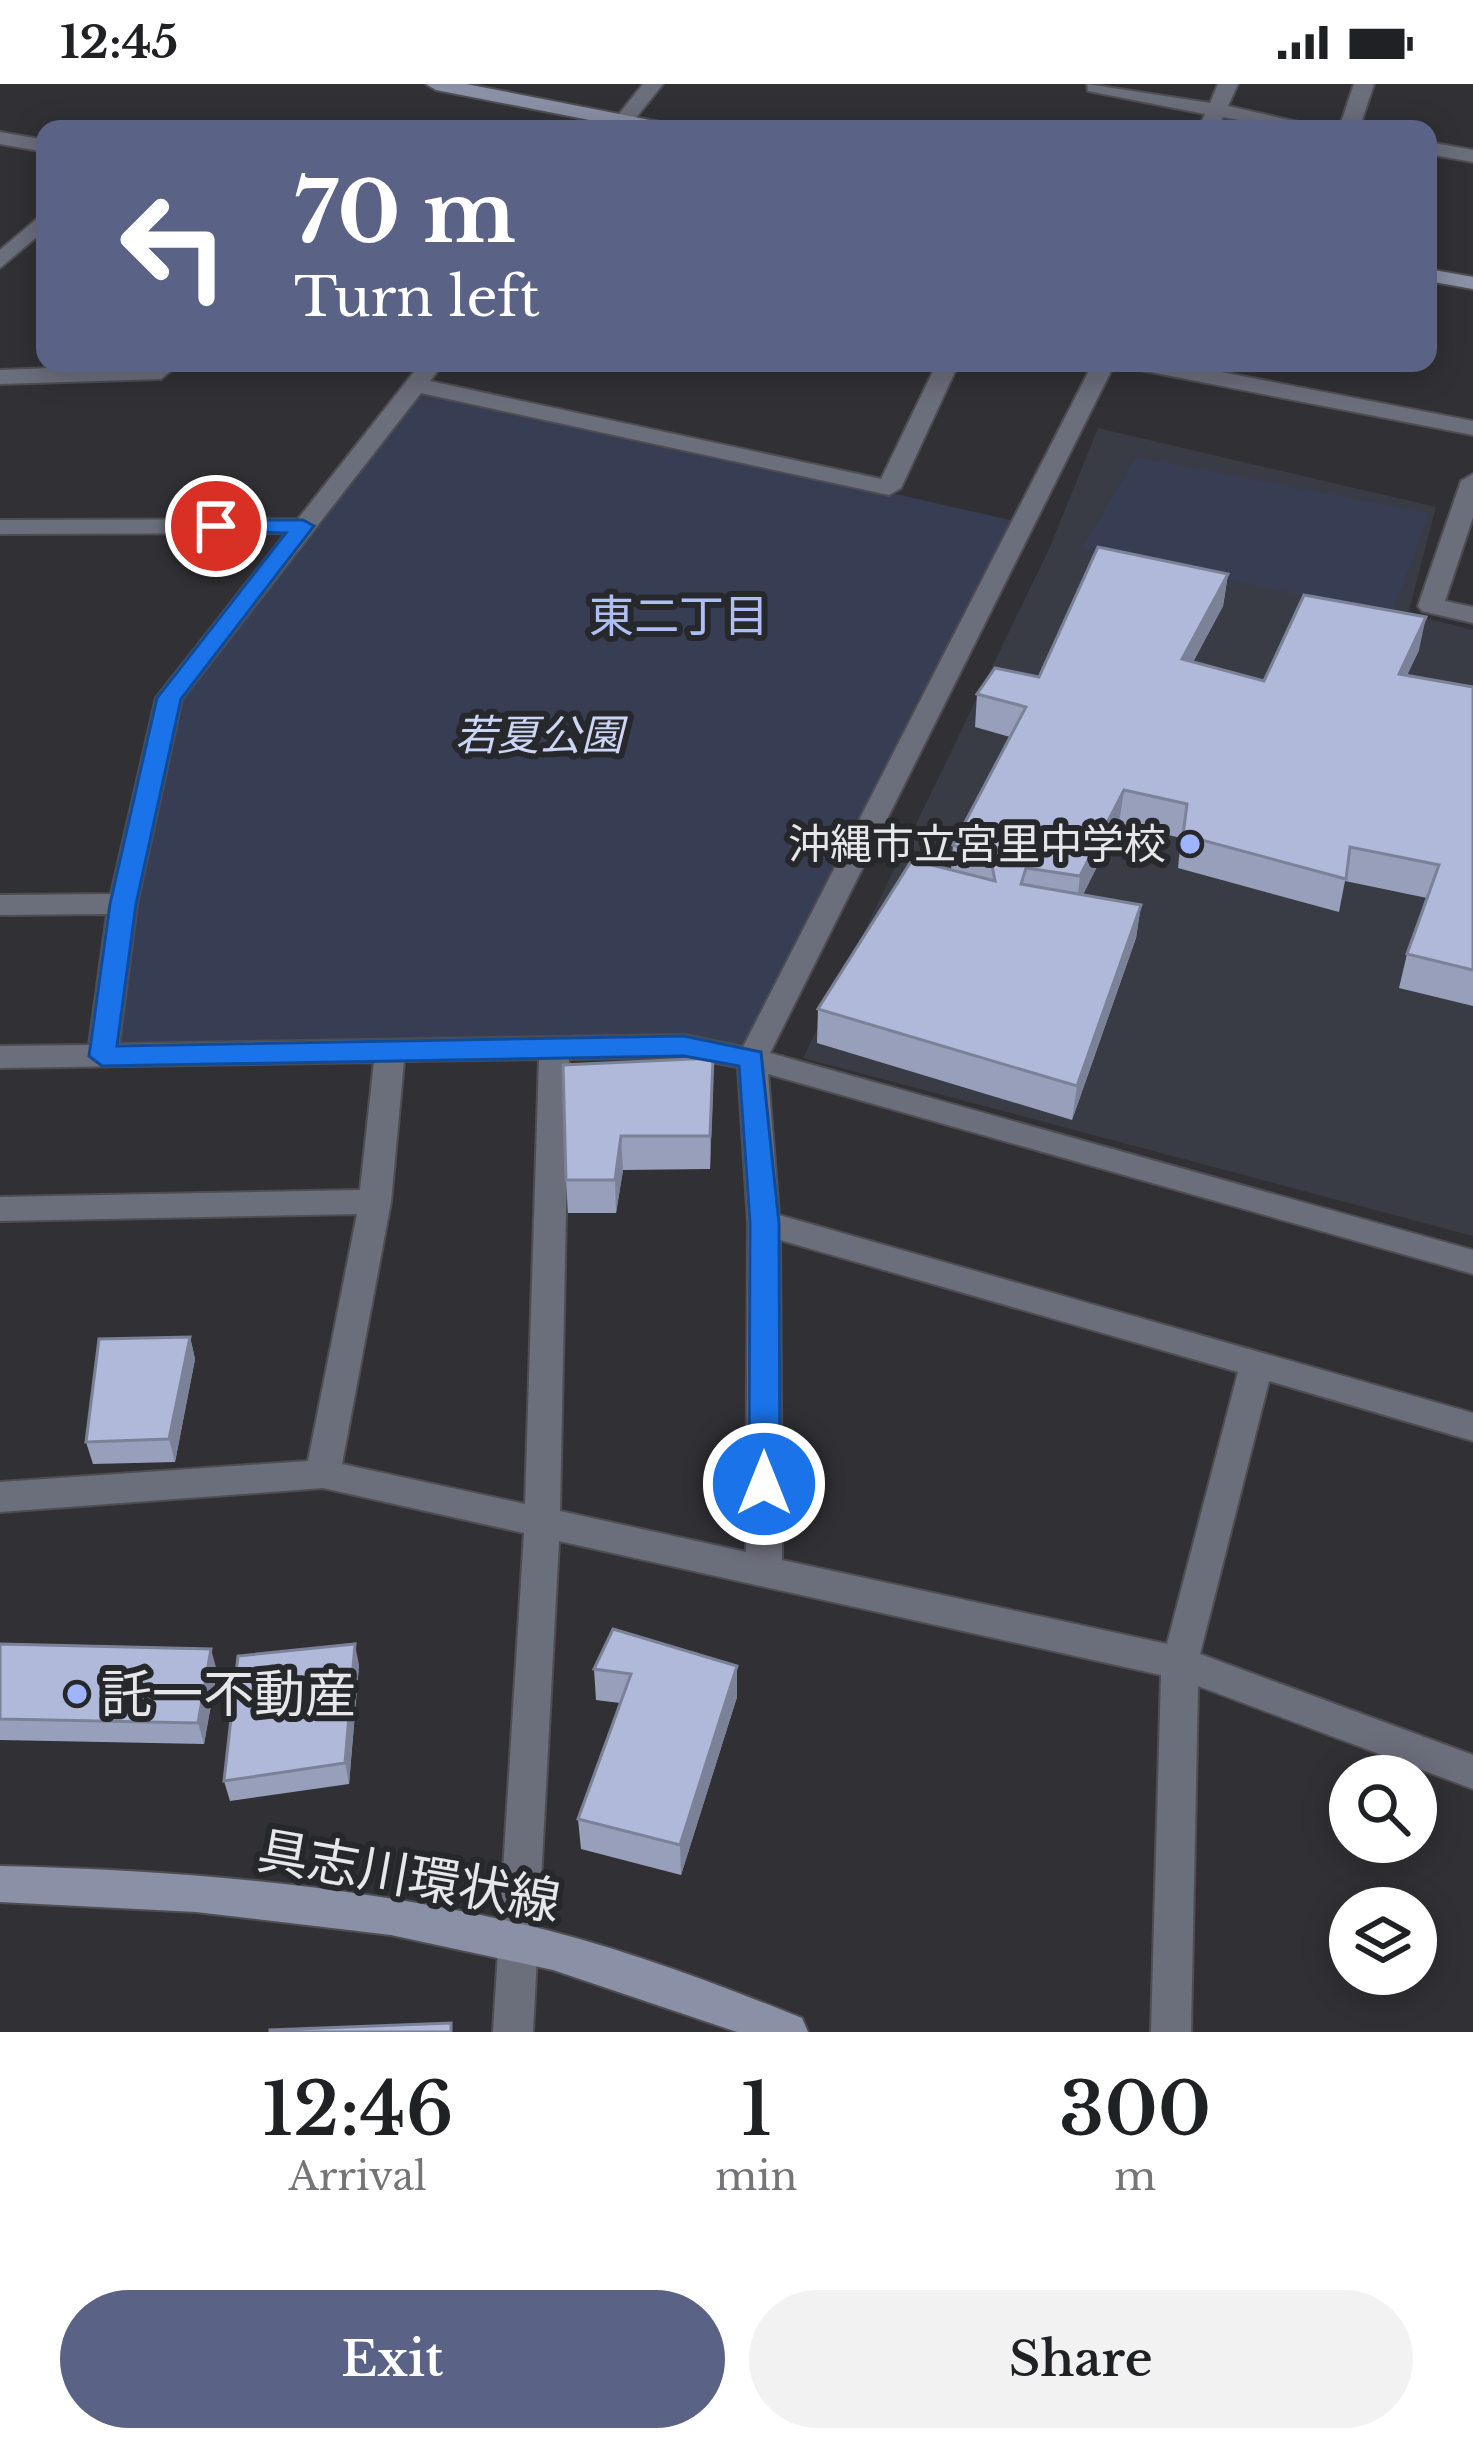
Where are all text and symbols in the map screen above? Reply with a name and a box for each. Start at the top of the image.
text: 12:45 [60,14,178,70]
text: 70 m [294,161,516,265]
icon: left [96,168,252,324]
text: Turn left [294,264,540,331]
pin [165,475,267,577]
icon: arrive [183,493,249,559]
district label: 東二丁目 [589,588,769,644]
park label: 若夏公園 [455,709,628,761]
place label: 沖縄市立宮里中学校 [788,818,1166,870]
marker: 沖縄市立宮里中学校 [1177,831,1203,857]
position arrow [701,1421,827,1547]
place label: 託一不動産 [101,1663,356,1726]
marker: 託一不動産 [64,1681,90,1707]
map controls [1329,1755,1437,1995]
button: search [1329,1755,1437,1863]
street label: 具志川環状線 [253,1819,565,1934]
button: layers [1329,1887,1437,1995]
text: 12:46 [262,2065,454,2154]
text: 1 [741,2065,772,2154]
text: 300 [1059,2065,1211,2154]
text: Arrival [289,2152,427,2201]
text: min [715,2152,797,2201]
text: m [1114,2152,1156,2201]
button: Exit [60,2290,725,2428]
button: Share [749,2290,1413,2428]

